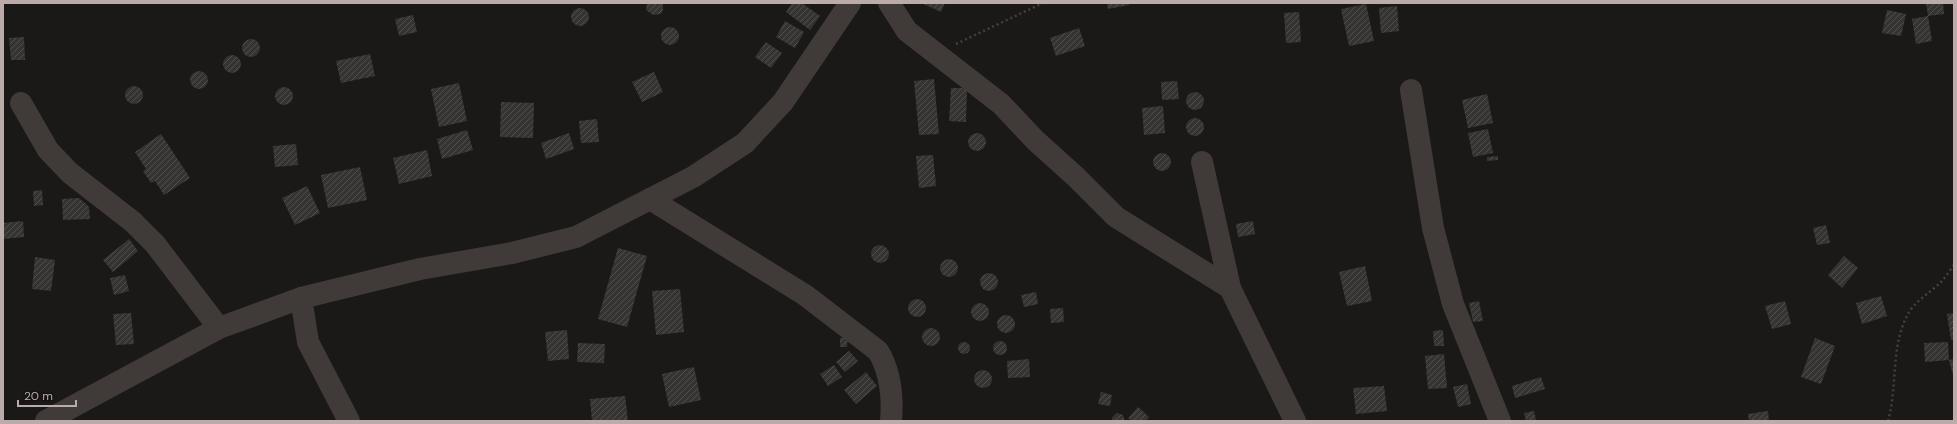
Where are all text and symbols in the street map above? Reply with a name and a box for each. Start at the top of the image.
scale bar [18,382,76,408]
text: 20 m [24,388,53,404]

